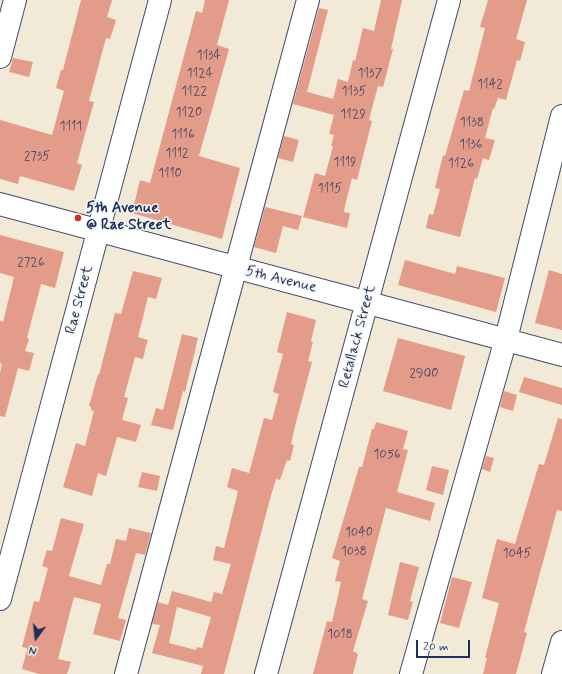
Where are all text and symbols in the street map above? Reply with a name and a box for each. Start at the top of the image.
house number: 1134 [197,48,221,64]
house number: 1124 [187,66,213,82]
house number: 1137 [358,66,382,82]
house number: 1142 [477,77,503,93]
house number: 1122 [181,84,207,100]
house number: 1135 [342,84,366,100]
house number: 1120 [176,105,202,121]
house number: 1129 [340,107,366,123]
house number: 1138 [460,115,484,131]
house number: 1111 [60,119,82,135]
house number: 1116 [171,127,195,143]
house number: 1136 [459,137,483,153]
house number: 1112 [166,146,188,162]
house number: 2735 [24,149,50,165]
house number: 1119 [334,155,356,171]
house number: 1126 [448,156,474,172]
house number: 1110 [158,166,182,182]
house number: 1115 [318,181,342,197]
place label: 5th Avenue @ Rae Street [86,200,171,235]
marker: 5th Avenue @ Rae Street [73,213,83,223]
house number: 2726 [17,255,45,271]
street label: 5th Avenue [244,262,318,298]
street label: Rae Street [62,264,98,336]
street label: Retallack Street [336,284,380,390]
house number: 2900 [409,366,439,382]
house number: 1056 [373,447,401,463]
house number: 1040 [345,525,373,541]
house number: 1038 [341,544,367,560]
house number: 1045 [503,546,531,562]
north arrow [16,618,56,658]
house number: 1018 [327,627,353,643]
scale bar [418,632,472,658]
text: 20 m [423,639,449,655]
text: N [28,642,38,657]

